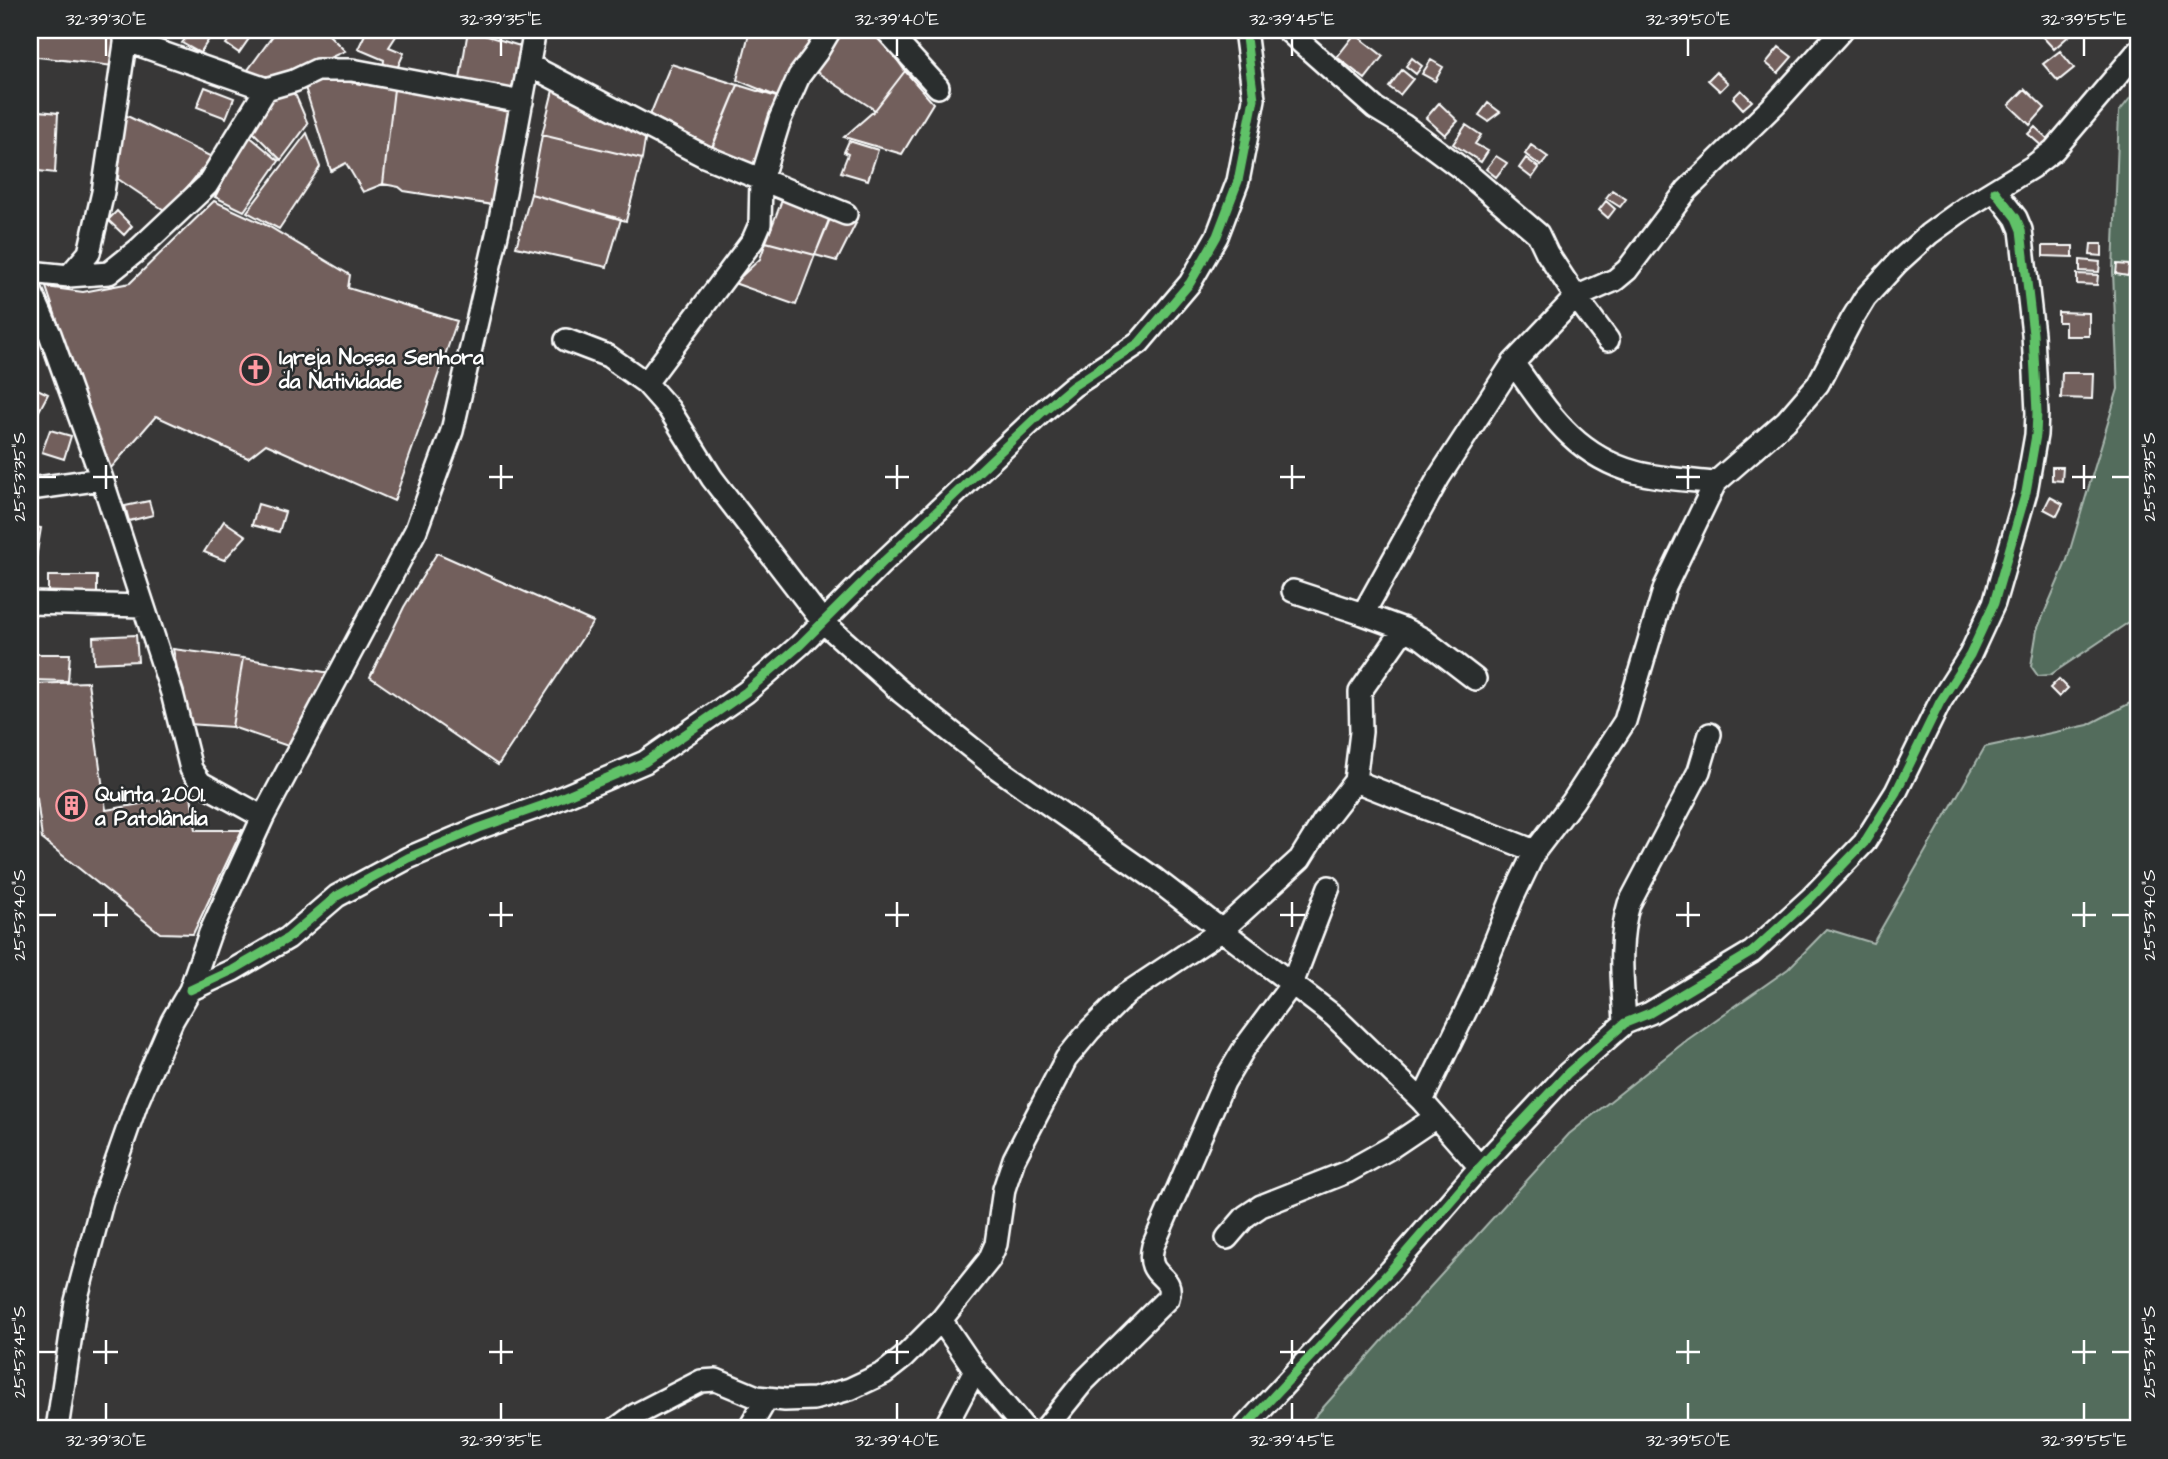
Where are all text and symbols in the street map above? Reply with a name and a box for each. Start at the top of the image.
text: 32°39'30"E [65,7,147,32]
text: 32°39'35"E [460,7,543,32]
text: 32°39'40"E [855,7,939,32]
text: 32°39'45"E [1249,7,1335,32]
text: 32°39'50"E [1646,7,1731,32]
text: 32°39'55"E [2041,7,2127,32]
place label: Igreja Nossa Senhora da Natividade [278,343,484,396]
church icon: Igreja Nossa Senhora da Natividade [239,352,273,386]
text: 25°53'35"S [7,432,32,522]
text: 25°53'35"S [2137,432,2162,522]
place label: Quinta 2001. a Patolândia [94,780,208,833]
building icon: Quinta 2001. a Patolândia [55,789,89,823]
text: 25°53'40"S [7,869,32,961]
text: 25°53'40"S [2137,869,2162,961]
text: 25°53'45"S [7,1306,32,1398]
text: 25°53'45"S [2137,1306,2162,1398]
text: 32°39'30"E [65,1428,147,1453]
text: 32°39'35"E [460,1428,543,1453]
text: 32°39'40"E [855,1428,939,1453]
text: 32°39'45"E [1249,1428,1335,1453]
text: 32°39'50"E [1646,1428,1731,1453]
text: 32°39'55"E [2041,1428,2127,1453]

